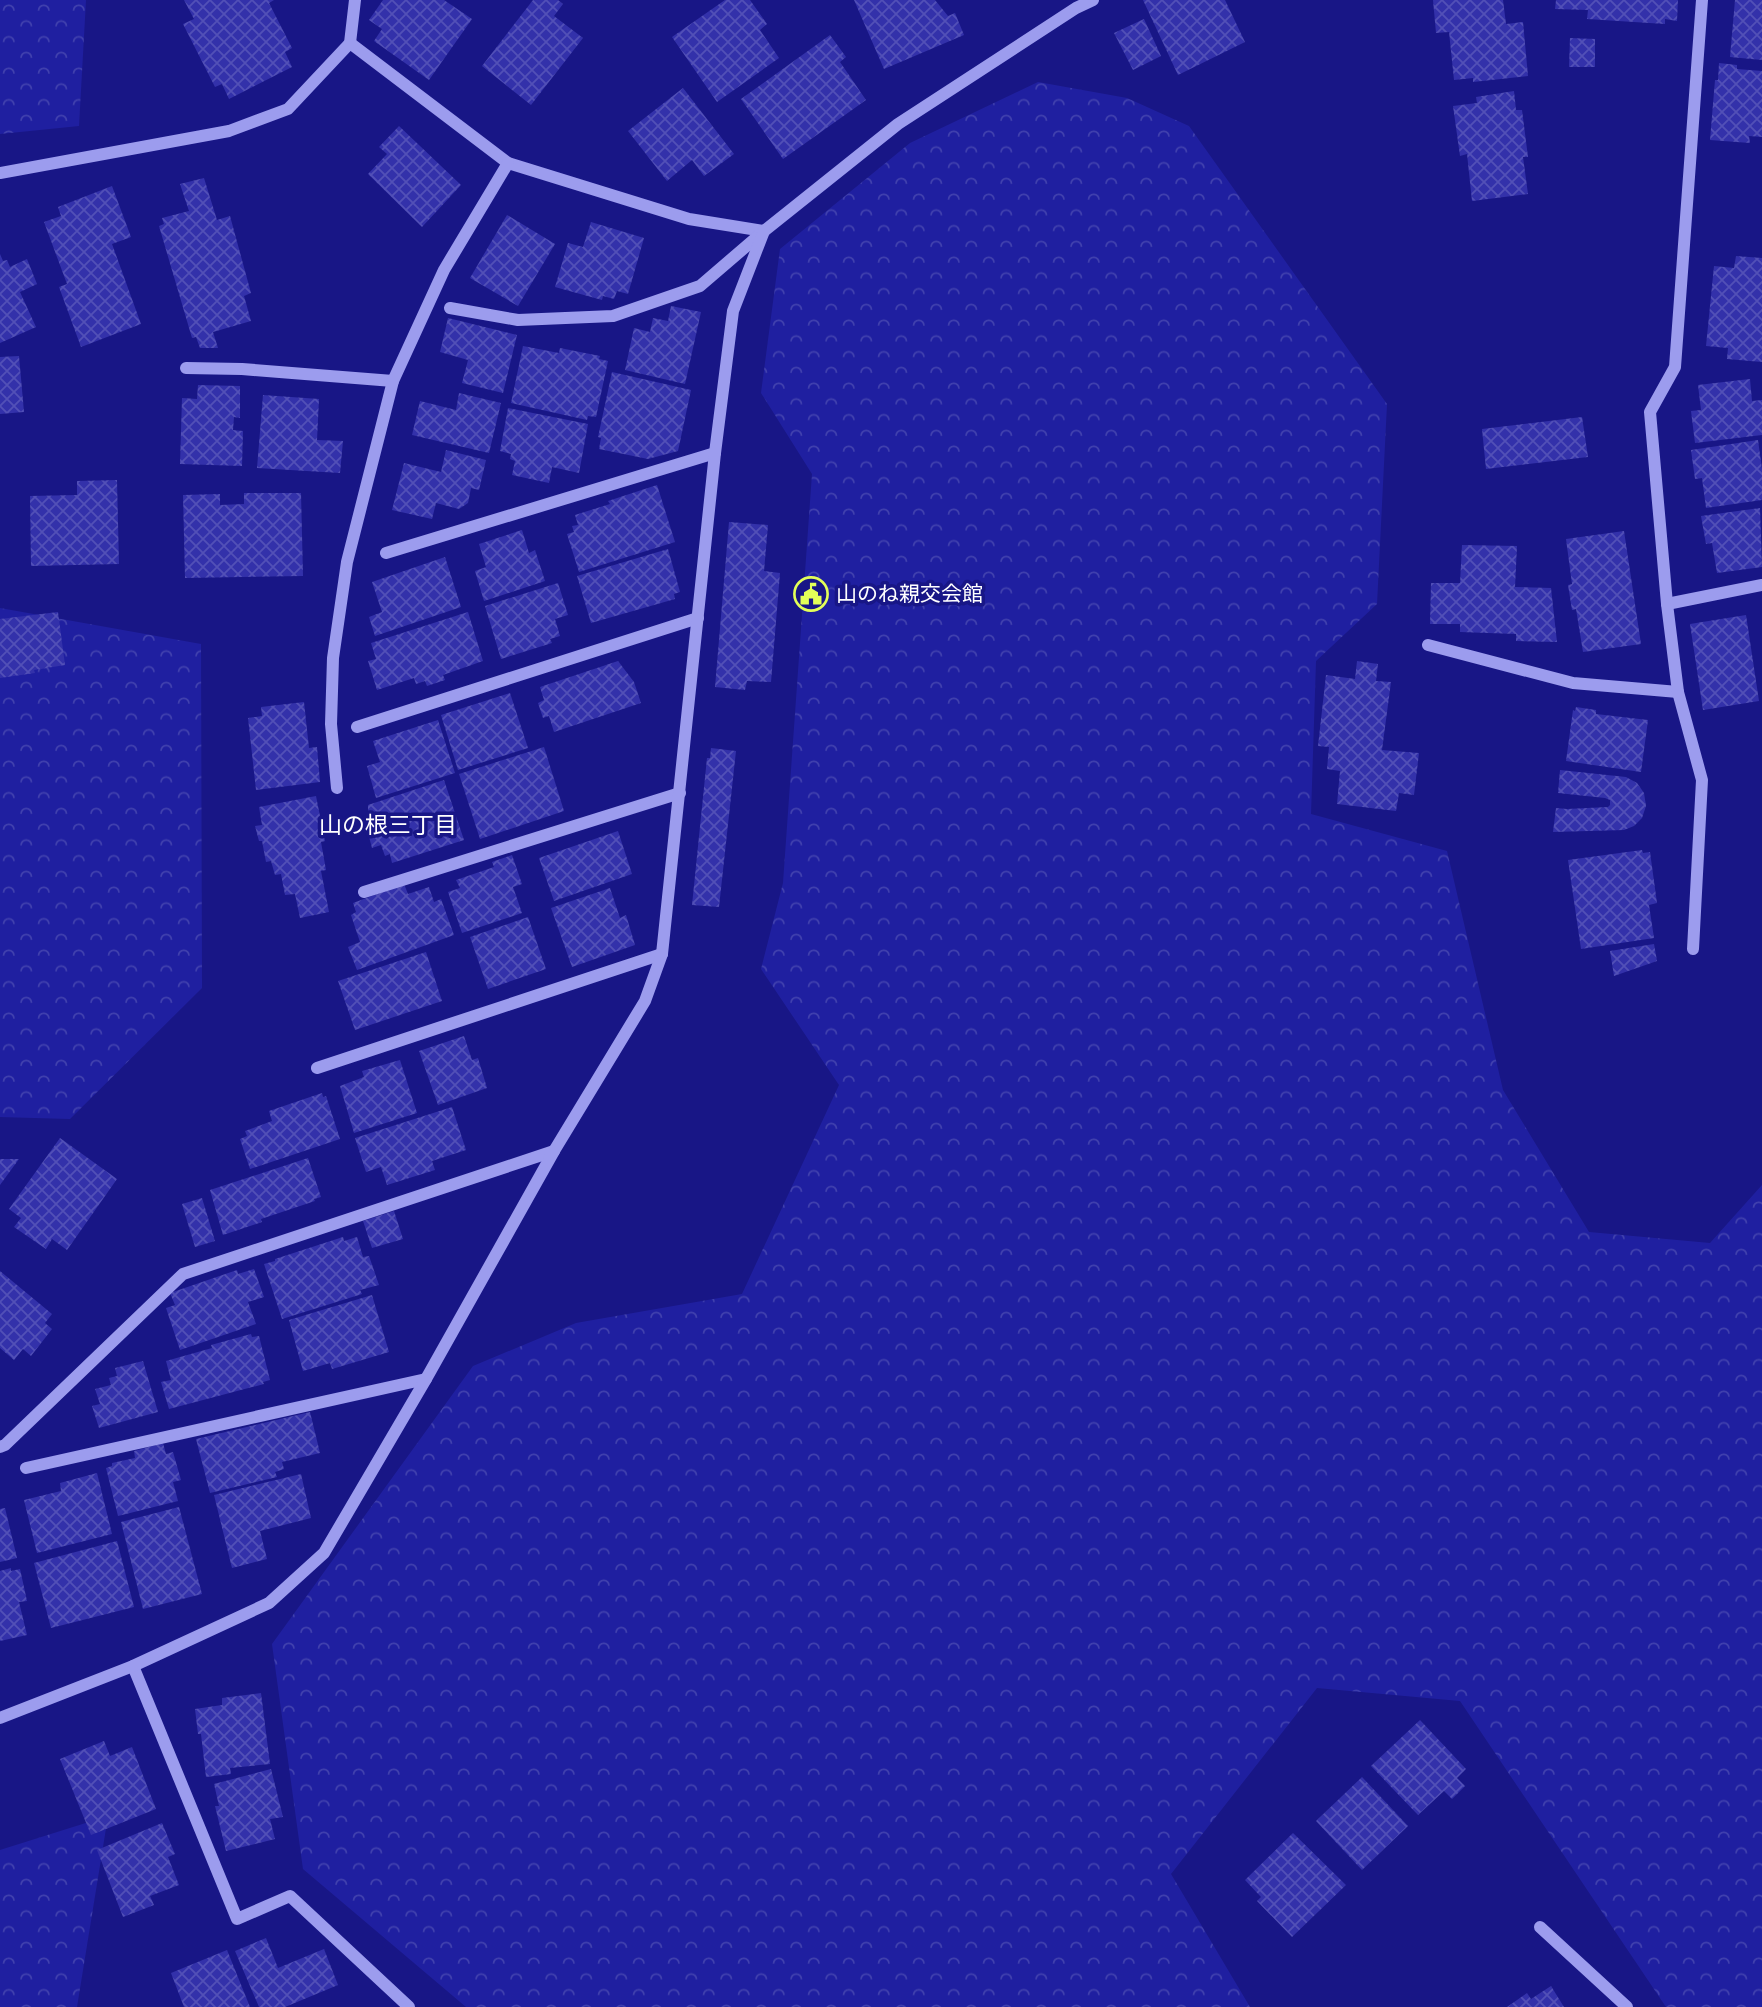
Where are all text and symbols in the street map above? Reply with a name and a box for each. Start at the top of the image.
public building icon: 山のね親交会館 [792,575,830,613]
place label: 山のね親交会館 [836,582,983,605]
district label: 山の根三丁目 [319,812,457,838]

